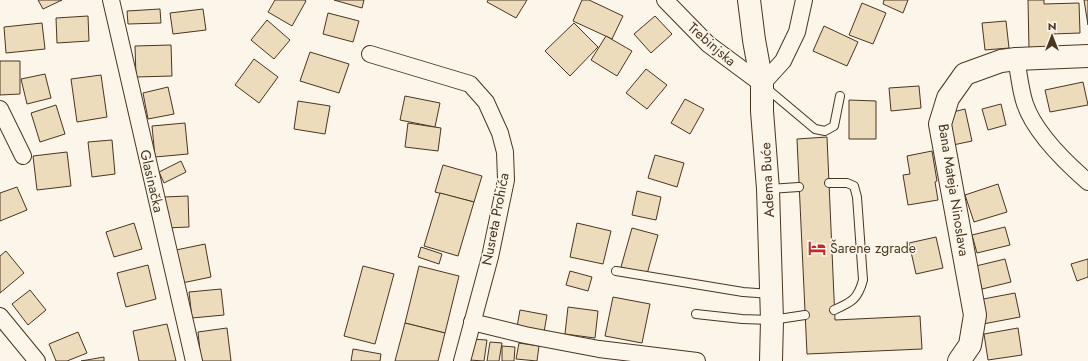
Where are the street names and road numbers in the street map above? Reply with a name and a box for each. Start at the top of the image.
street label: Trebinjska [683,17,741,71]
street label: Bana Mateja Ninoslava [934,122,974,258]
street label: Adema Buće [755,142,779,218]
street label: Glasinačka [135,148,169,214]
street label: Nusreta Prohića [476,171,514,267]

